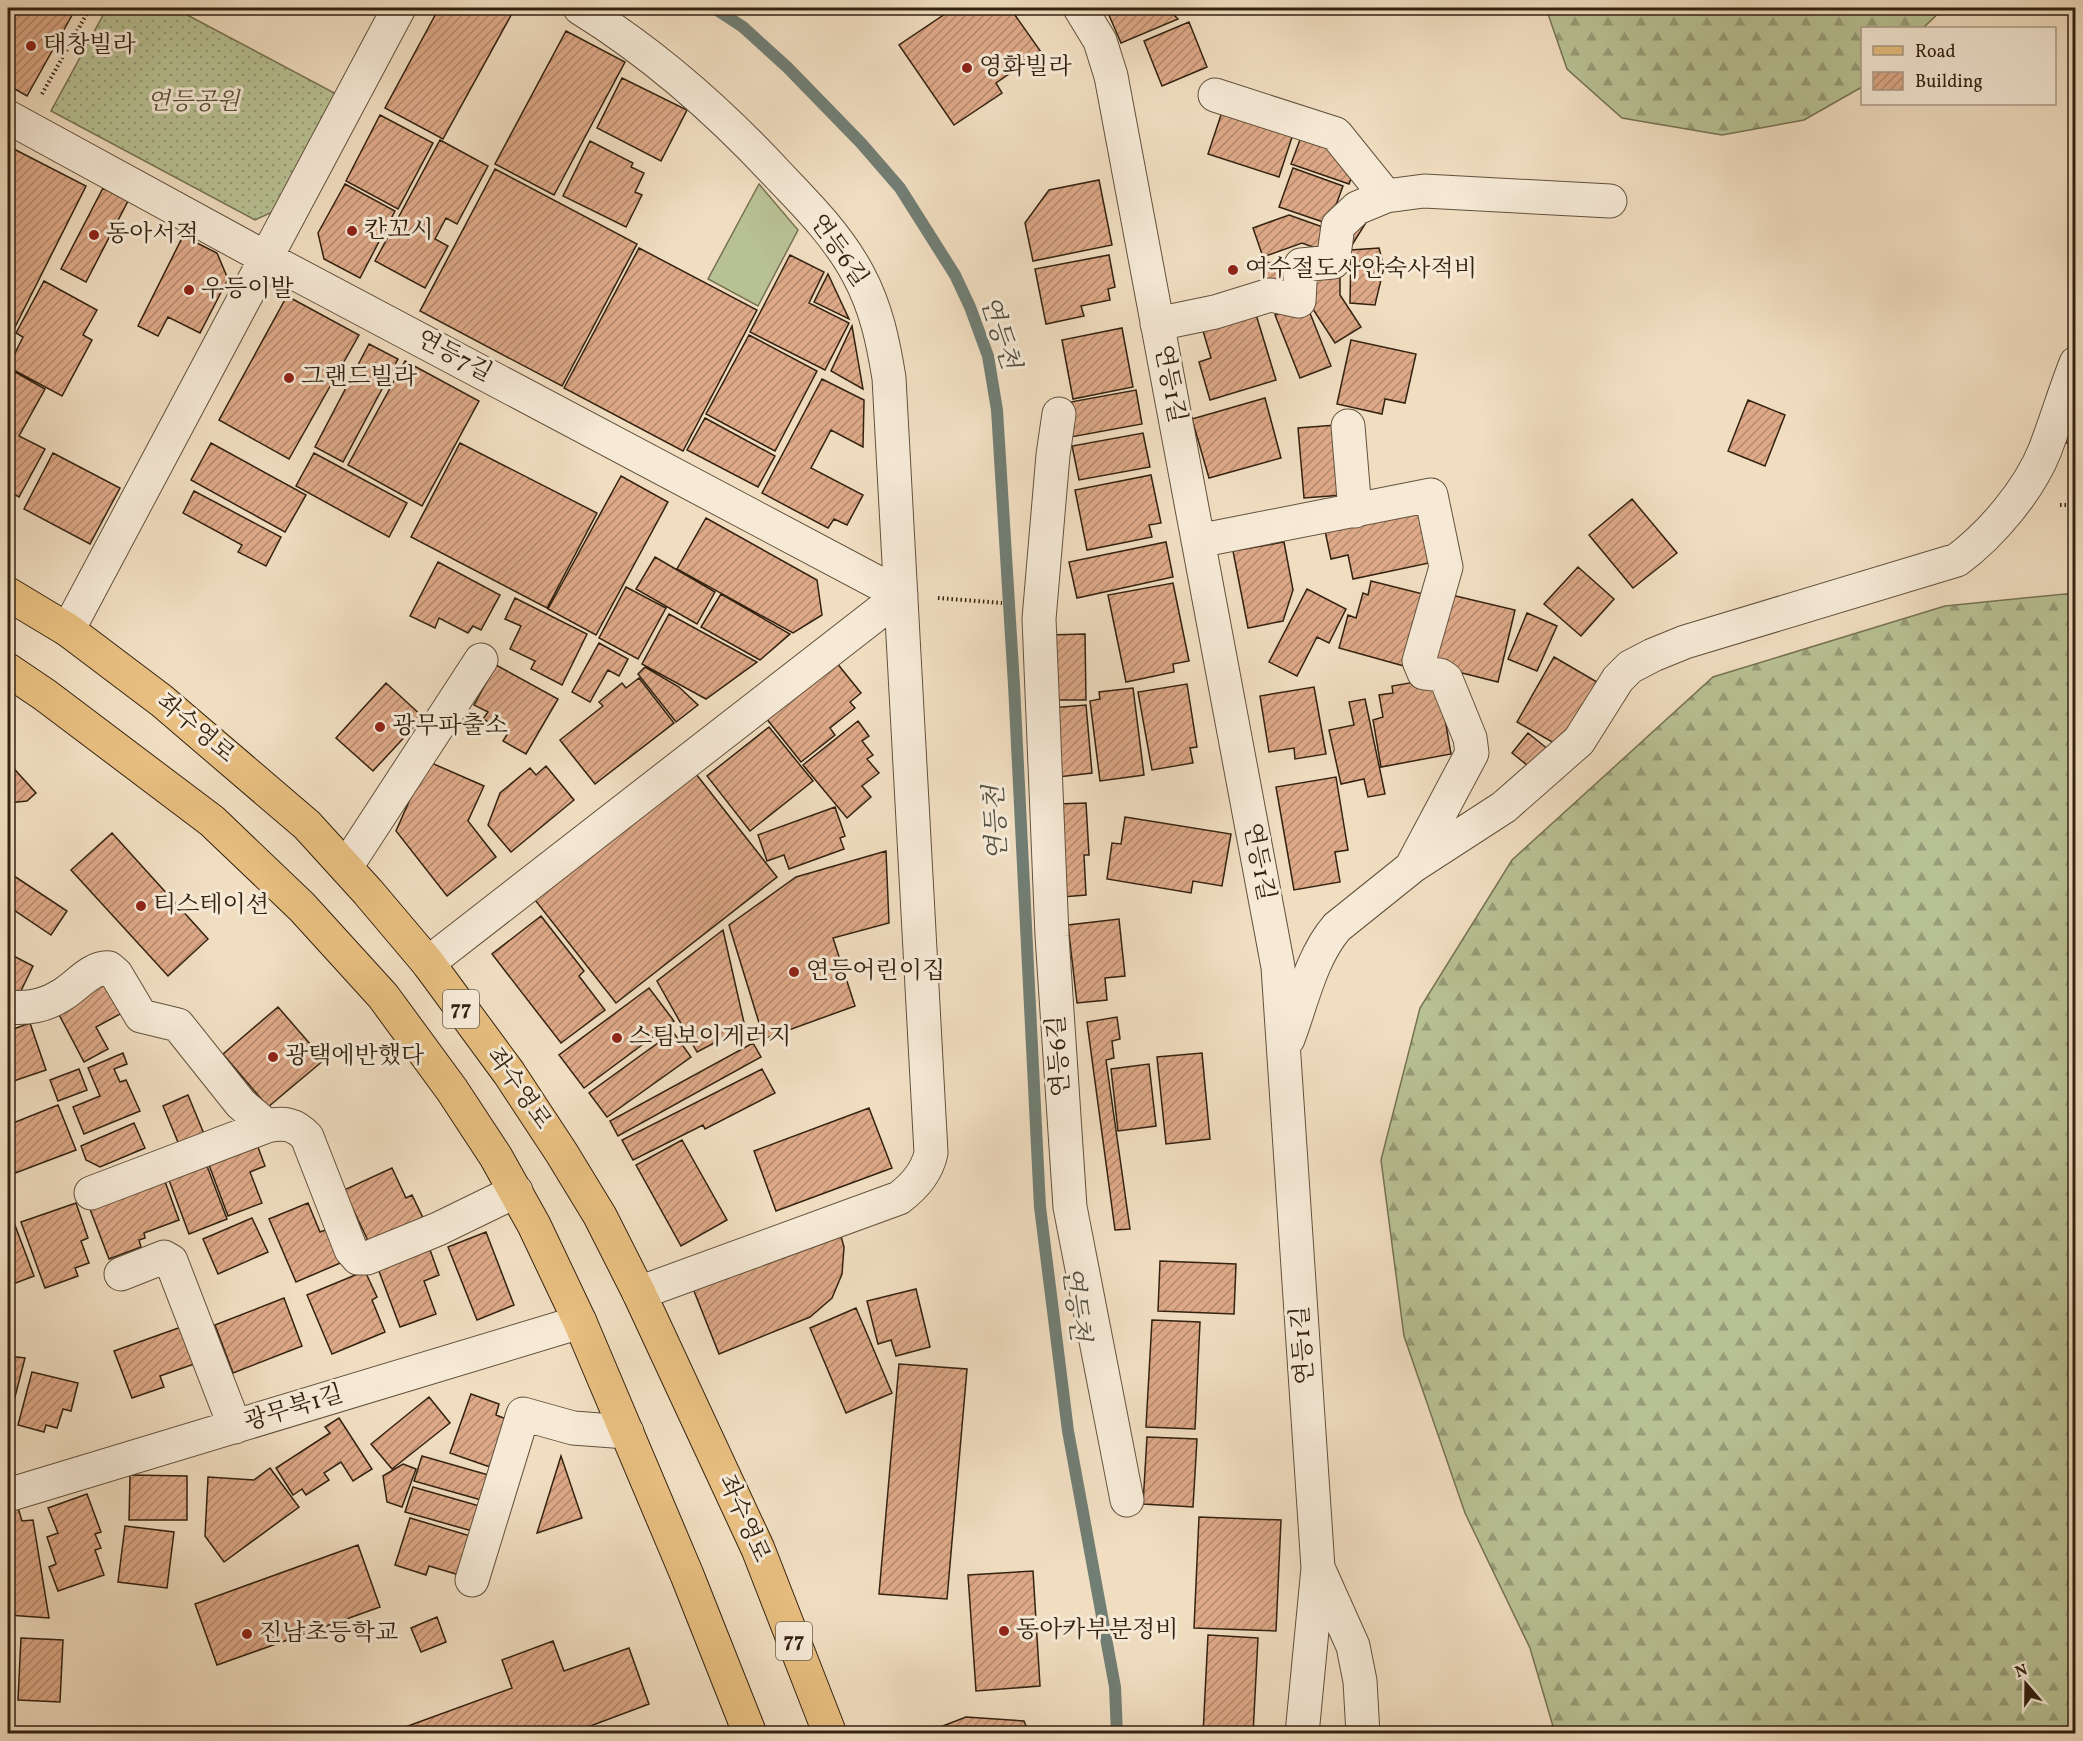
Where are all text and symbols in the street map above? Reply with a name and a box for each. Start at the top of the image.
legend [1861,27,2056,105]
place label: 태창빌라 [43,29,137,63]
marker: 태창빌라 [24,39,38,53]
text: Road [1915,40,1956,65]
place label: 영화빌라 [979,51,1073,85]
marker: 영화빌라 [960,61,974,75]
text: Building [1915,70,1983,95]
park label: 연등공원 [147,86,241,120]
street label: 연등6길 [801,208,875,294]
place label: 칸꼬시 [364,214,434,248]
place label: 동아서적 [106,218,199,252]
marker: 칸꼬시 [345,224,359,238]
marker: 동아서적 [87,228,101,242]
place label: 여수절도사안숙사적비 [1245,253,1477,287]
marker: 여수절도사안숙사적비 [1226,263,1240,277]
place label: 우등이발 [201,273,295,307]
marker: 우등이발 [182,283,196,297]
water label: 연등천 [970,292,1028,376]
street label: 연등7길 [410,323,498,391]
street label: 연등1길 [1145,342,1193,426]
place label: 그랜드빌라 [301,361,418,395]
marker: 그랜드빌라 [282,371,296,385]
street label: 좌수영로 [149,686,241,772]
place label: 광무파출소 [392,710,508,744]
marker: 광무파출소 [373,720,387,734]
water label: 연등천 [977,783,1017,862]
street label: 연등1길 [1234,820,1282,904]
place label: 티스테이션 [153,889,269,923]
marker: 티스테이션 [134,899,148,913]
place label: 연등어린이집 [806,955,945,989]
marker: 연등어린이집 [787,965,801,979]
road number: 77 [443,990,479,1028]
street label: 연등6길 [1040,1014,1080,1098]
place label: 스팀보이게러지 [629,1021,791,1055]
marker: 스팀보이게러지 [610,1031,624,1045]
place label: 광택에반했다 [285,1040,425,1074]
street label: 좌수영로 [477,1041,559,1137]
marker: 광택에반했다 [266,1050,280,1064]
water label: 연등천 [1053,1264,1098,1345]
street label: 연등1길 [1284,1304,1324,1386]
street label: 광무북1길 [240,1378,348,1440]
street label: 좌수영로 [709,1470,777,1568]
place label: 동아카부분정비 [1016,1614,1178,1648]
place label: 진남초등학교 [259,1617,398,1651]
road number: 77 [776,1622,812,1660]
marker: 동아카부분정비 [997,1624,1011,1638]
marker: 진남초등학교 [240,1627,254,1641]
north arrow [1996,1654,2056,1714]
text: N [2012,1659,2031,1684]

